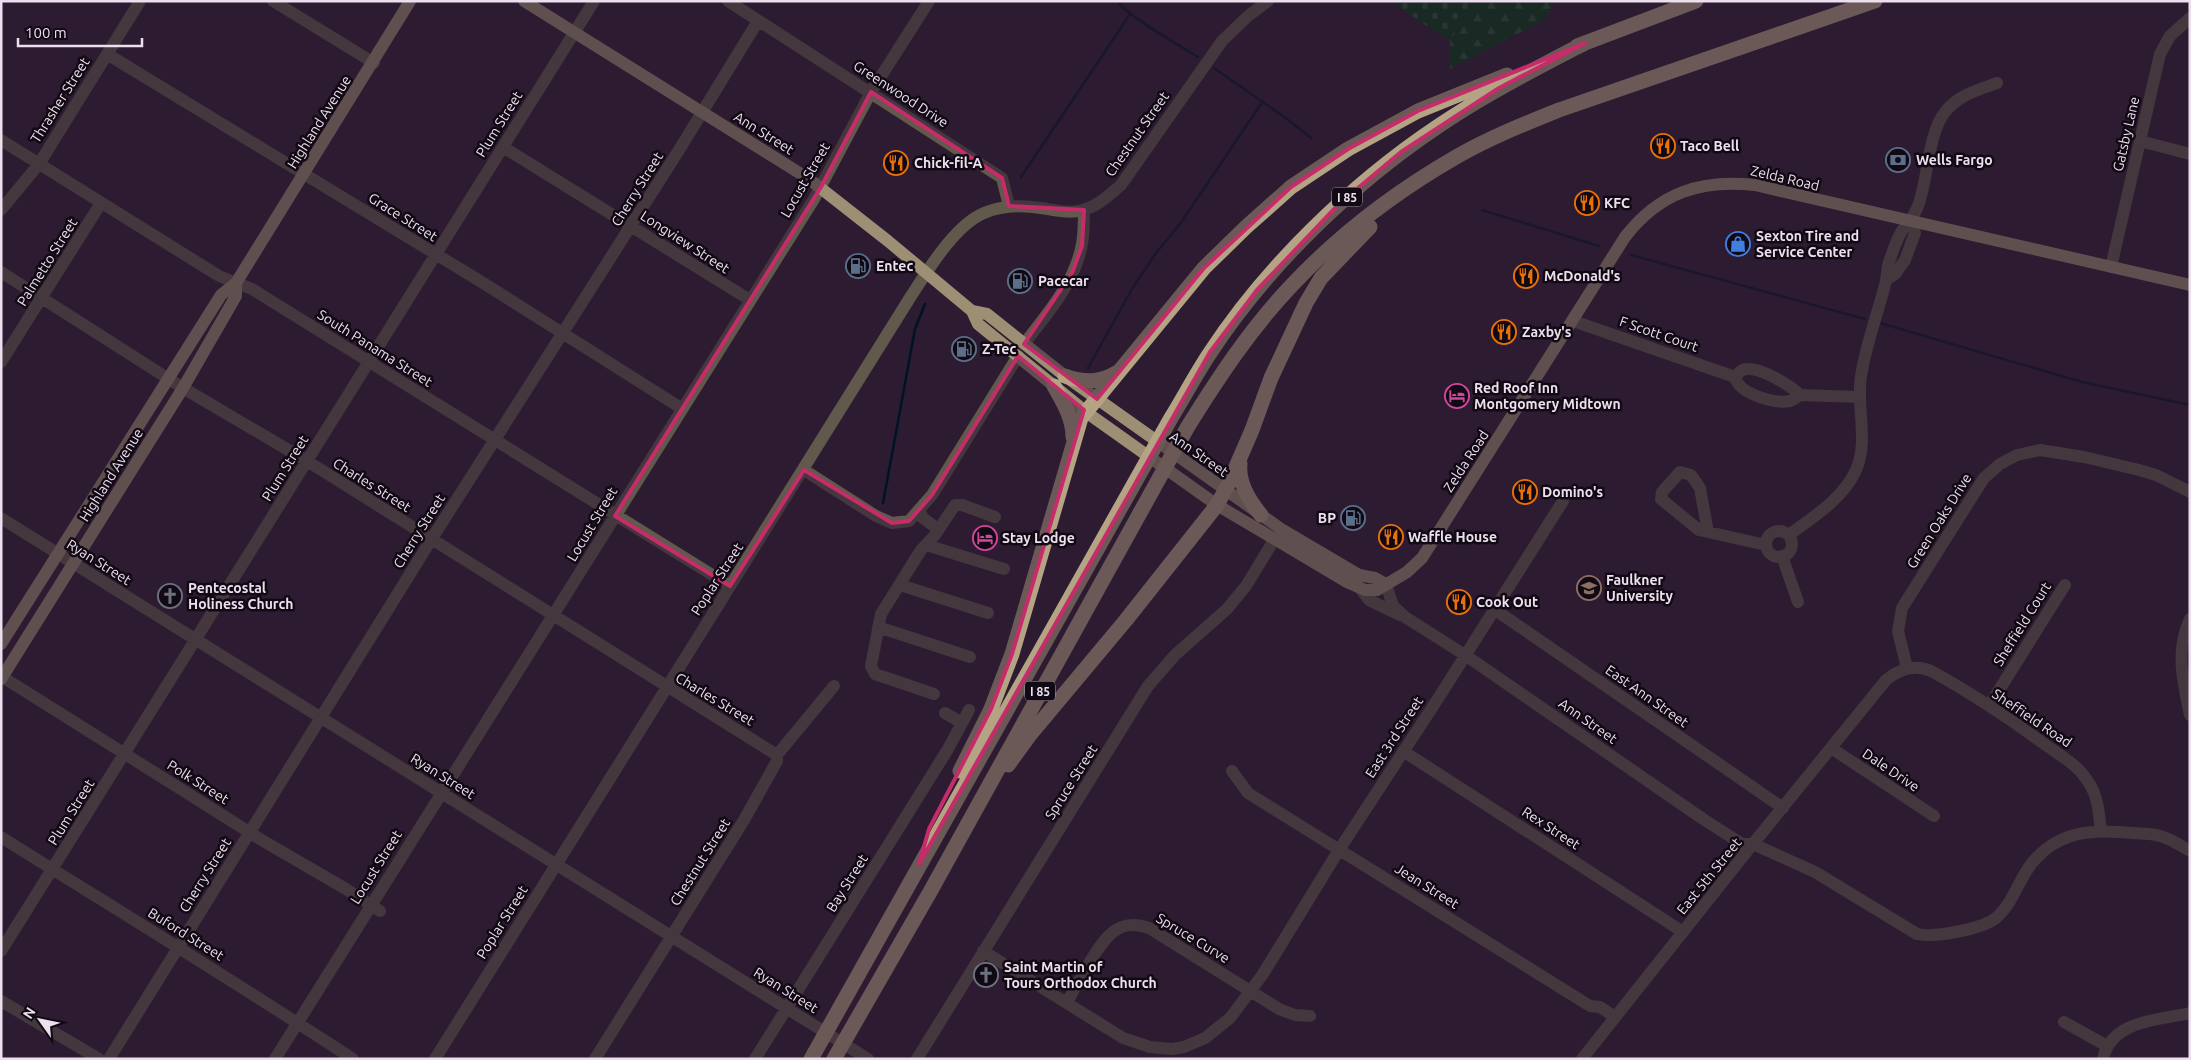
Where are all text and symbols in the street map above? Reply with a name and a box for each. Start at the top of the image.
scale bar [18,15,141,47]
text: 100 m [25,24,67,41]
street label: Thrasher Street [27,54,93,146]
street label: Greenwood Drive [851,57,951,131]
street label: Highland Avenue [284,73,354,171]
street label: Plum Street [472,88,526,160]
street label: Chestnut Street [1102,88,1172,179]
street label: Gatsby Lane [2110,95,2142,173]
street label: Ann Street [731,108,797,158]
restaurant icon: Taco Bell [1650,133,1676,159]
place label: Taco Bell [1680,138,1739,154]
street label: Locust Street [777,139,833,220]
bank icon: Wells Fargo [1885,147,1911,173]
street label: Cherry Street [608,149,666,229]
restaurant icon: Chick-fil-A [883,150,909,176]
place label: Wells Fargo [1916,152,1993,168]
place label: Chick-fil-A [914,155,982,171]
street label: Zelda Road [1749,162,1821,194]
road number: I 85 [1332,188,1362,206]
street label: Grace Street [366,189,441,245]
restaurant icon: KFC [1574,190,1600,216]
place label: KFC [1604,195,1630,211]
street label: Longview Street [638,207,733,277]
street label: Palmetto Street [14,215,81,309]
place label: Sexton Tire and Service Center [1756,228,1859,260]
shop icon: Sexton Tire and Service Center [1725,231,1751,257]
fuel station icon: Entec [845,253,871,279]
place label: Entec [876,258,913,274]
restaurant icon: McDonald's [1513,263,1539,289]
fuel station icon: Pacecar [1007,268,1033,294]
place label: McDonald's [1544,268,1621,284]
place label: Pacecar [1038,273,1089,289]
street label: South Panama Street [315,306,436,390]
street label: F Scott Court [1617,313,1701,355]
restaurant icon: Zaxby's [1491,319,1517,345]
place label: Zaxby's [1522,324,1572,340]
fuel station icon: Z-Tec [951,336,977,362]
place label: Z-Tec [982,341,1016,357]
place label: Red Roof Inn Montgomery Midtown [1474,380,1621,412]
hotel icon: Red Roof Inn Montgomery Midtown [1444,383,1470,409]
street label: Highland Avenue [76,426,146,524]
street label: Zelda Road [1440,427,1492,495]
street label: Ann Street [1167,428,1232,480]
street label: Plum Street [258,432,312,504]
street label: Charles Street [330,455,414,516]
street label: Green Oaks Drive [1903,471,1975,571]
restaurant icon: Domino's [1512,479,1538,505]
street label: Locust Street [564,484,621,564]
place label: Domino's [1542,484,1603,500]
street label: Cherry Street [390,491,448,571]
fuel station icon: BP [1340,505,1366,531]
place label: BP [1318,510,1336,526]
restaurant icon: Waffle House [1378,524,1404,550]
hotel icon: Stay Lodge [972,525,998,551]
place label: Waffle House [1408,529,1497,545]
place label: Stay Lodge [1002,530,1075,546]
street label: Ryan Street [64,536,135,588]
street label: Poplar Street [688,539,747,618]
place label: Faulkner University [1606,572,1674,604]
school or university icon: Faulkner University [1576,575,1602,601]
street label: Sheffield Court [1990,579,2054,669]
place label: Pentecostal Holiness Church [188,580,294,612]
church icon: Pentecostal Holiness Church [157,583,183,609]
restaurant icon: Cook Out [1446,589,1472,615]
place label: Cook Out [1476,594,1538,610]
street label: East Ann Street [1603,662,1692,731]
street label: Charles Street [673,669,758,729]
road number: I 85 [1025,681,1055,700]
street label: Sheffield Road [1989,686,2075,750]
street label: East 3rd Street [1362,693,1426,781]
street label: Ann Street [1556,695,1621,747]
street label: Spruce Street [1042,741,1101,822]
street label: Dale Drive [1860,745,1922,795]
street label: Ryan Street [408,750,479,802]
street label: Polk Street [164,757,232,807]
street label: Plum Street [44,776,98,848]
street label: Rex Street [1519,803,1583,853]
street label: Chestnut Street [667,815,733,909]
street label: Locust Street [347,827,405,907]
street label: East 5th Street [1673,834,1745,917]
street label: Cherry Street [176,835,234,915]
street label: Bay Street [823,851,871,915]
street label: Jean Street [1392,860,1462,912]
street label: Poplar Street [473,882,531,961]
street label: Buford Street [145,904,227,964]
street label: Spruce Curve [1153,910,1233,966]
place label: Saint Martin of Tours Orthodox Church [1004,959,1157,991]
church icon: Saint Martin of Tours Orthodox Church [973,962,999,988]
street label: Ryan Street [751,964,822,1016]
north arrow [15,995,65,1045]
text: N [20,1004,39,1022]

